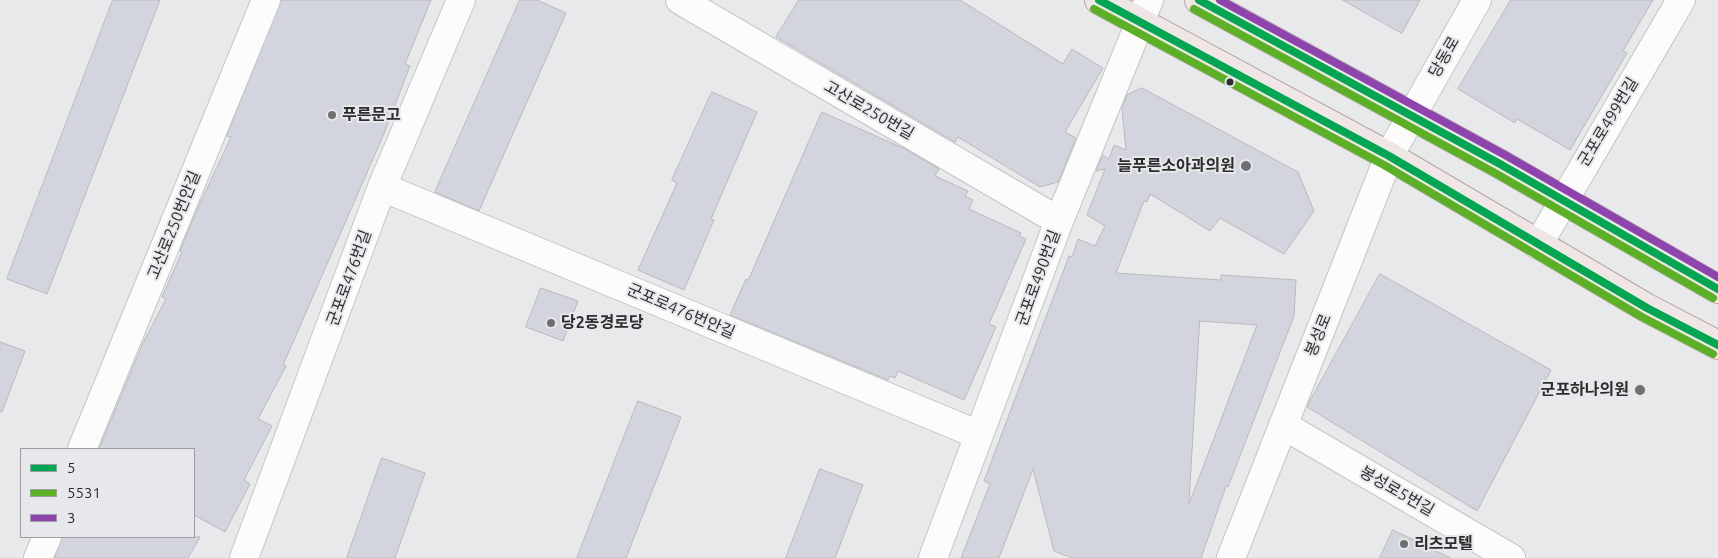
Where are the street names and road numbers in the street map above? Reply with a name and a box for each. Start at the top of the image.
street label: 당동로 [1425,33,1463,81]
street label: 군포로499번길 [1574,74,1642,170]
street label: 고산로250번길 [821,77,917,143]
street label: 고산로250번안길 [143,168,205,282]
street label: 군포로476번길 [323,227,375,329]
street label: 군포로490번길 [1012,227,1064,329]
street label: 군포로476번안길 [624,280,738,342]
street label: 봉성로 [1301,311,1335,359]
street label: 봉성로5번길 [1356,462,1438,520]

